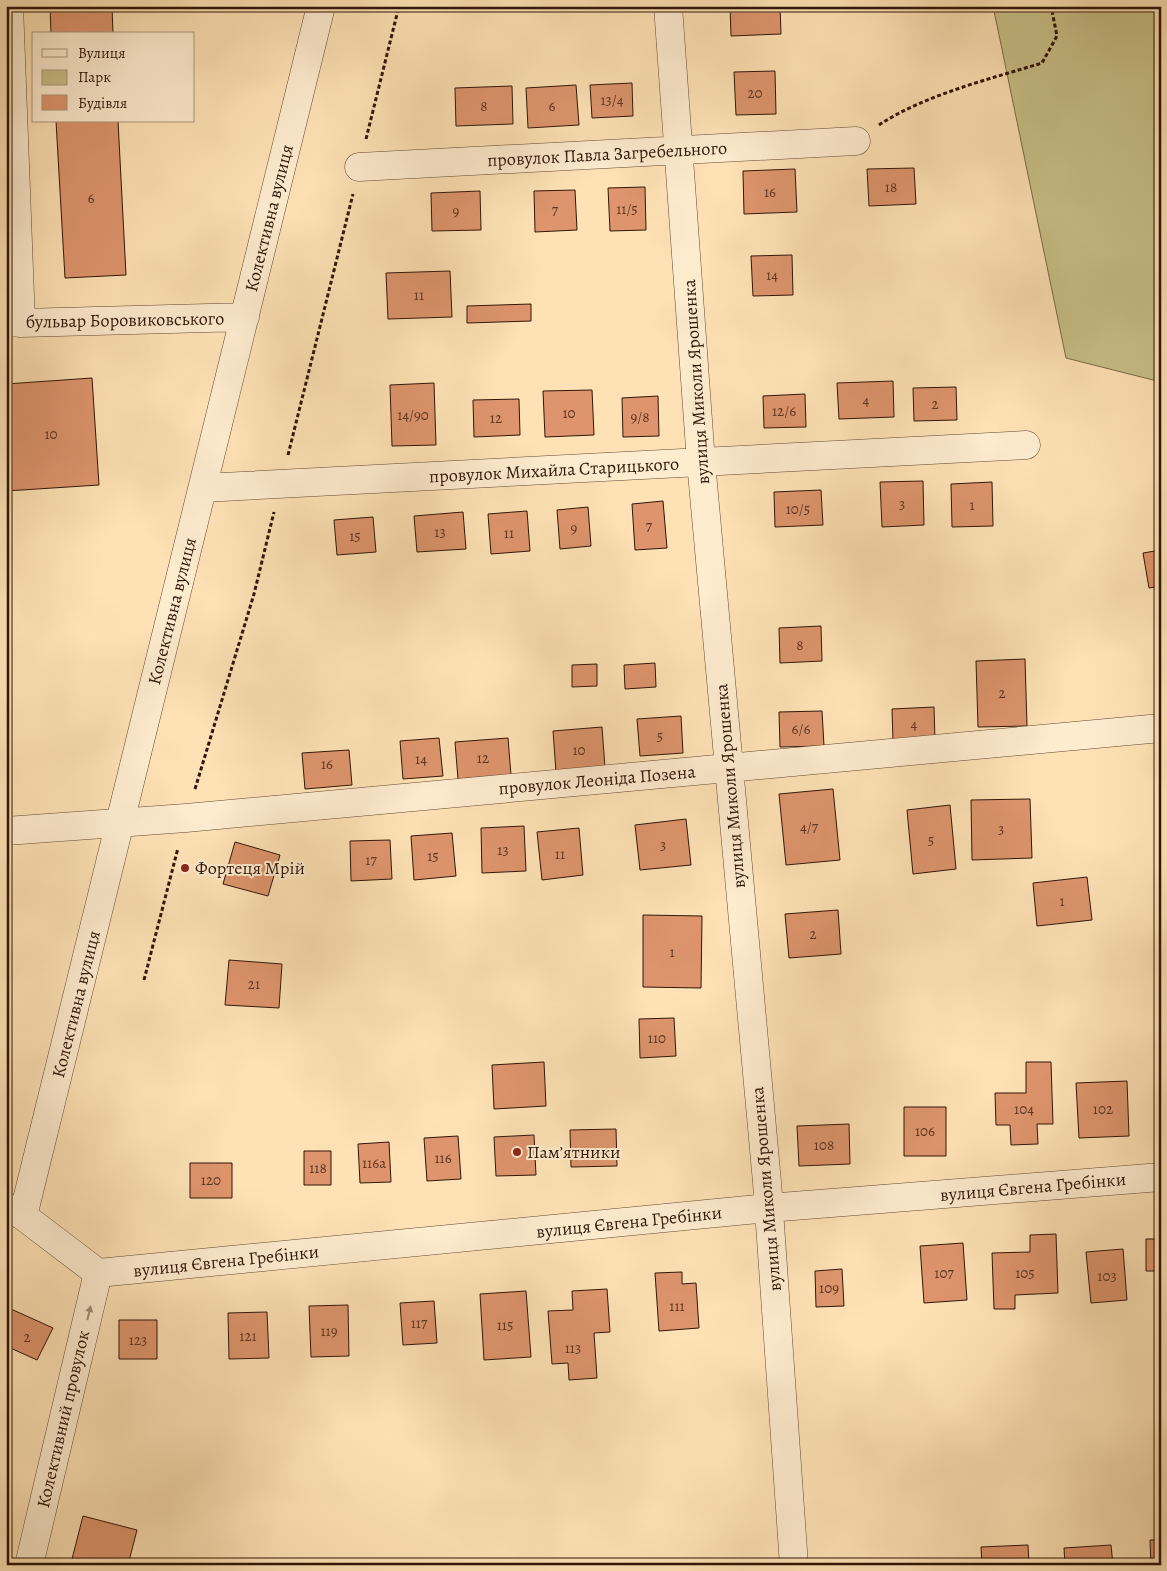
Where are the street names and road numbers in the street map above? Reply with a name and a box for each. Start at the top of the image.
street label: провулок Павла Загребельного [486,136,728,172]
street label: Колективна вулиця [239,142,299,294]
street label: вулиця Миколи Ярошенка [677,278,715,485]
street label: бульвар Боровиковського [26,306,224,334]
street label: провулок Михайла Старицького [428,451,680,489]
street label: Колективна вулиця [142,535,202,687]
street label: вулиця Миколи Ярошенка [709,682,751,889]
street label: провулок Леоніда Позена [498,759,697,801]
street label: Колективна вулиця [46,928,106,1080]
street label: вулиця Миколи Ярошенка [745,1085,787,1292]
street label: вулиця Євгена Гребінки [939,1167,1127,1207]
street label: вулиця Євгена Гребінки [535,1200,723,1244]
street label: вулиця Євгена Гребінки [132,1239,320,1283]
street label: Колективний провулок [31,1328,95,1510]

